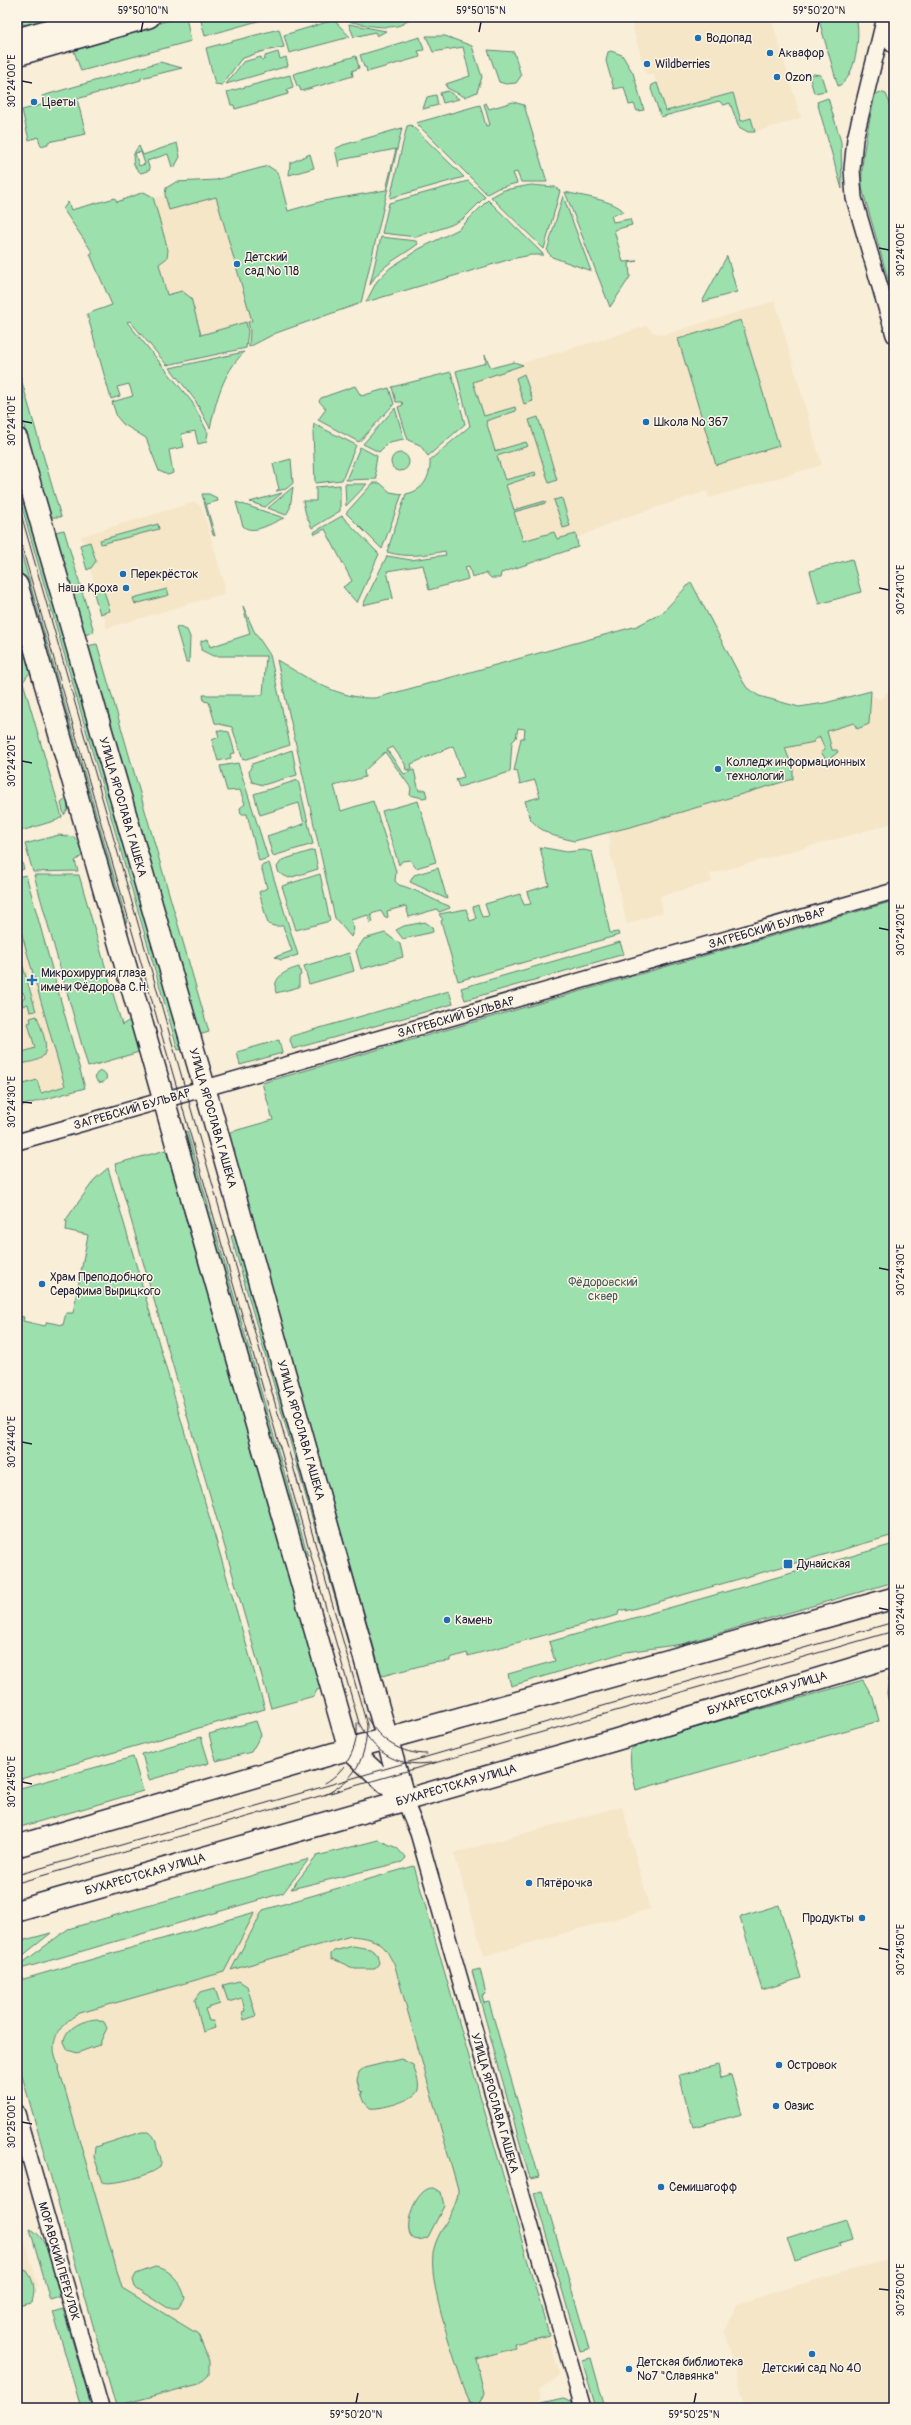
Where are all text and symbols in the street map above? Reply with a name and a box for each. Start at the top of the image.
text: 59°50'10"N [118,5,169,17]
text: 59°50'15"N [456,5,506,17]
text: 59°50'20"N [793,5,845,17]
place label: Водопад [706,31,753,46]
marker: Водопад [693,33,703,43]
place label: Аквафор [778,46,824,61]
marker: Аквафор [765,48,775,58]
text: 30°24'00"E [6,54,18,108]
place label: Wildberries [655,57,711,72]
marker: Wildberries [642,59,652,69]
place label: Ozon [785,70,812,85]
marker: Ozon [772,72,782,82]
place label: Цветы [42,95,76,110]
marker: Цветы [29,97,39,107]
text: 30°24'00"E [895,223,907,277]
place label: Детский сад № 118 [244,250,299,279]
marker: Детский сад № 118 [232,259,242,269]
text: 30°24'10"E [6,396,18,446]
place label: Школа № 367 [654,415,729,430]
marker: Школа № 367 [641,417,651,427]
text: 30°24'10"E [895,565,907,615]
place label: Перекрёсток [131,567,199,582]
marker: Перекрёсток [118,569,128,579]
place label: Наша Кроха [58,581,118,596]
marker: Наша Кроха [121,583,131,593]
text: 30°24'20"E [6,735,18,787]
street label: УЛИЦА ЯРОСЛАВА ГАШЕКА [95,735,150,879]
place label: Колледж информационных технологий [726,755,866,784]
marker: Колледж информационных технологий [713,764,723,774]
text: 30°24'20"E [895,904,907,956]
street label: ЗАГРЕБСКИЙ БУЛЬВАР [707,905,827,952]
place label: Микрохирургия глаза имени Фёдорова С.Н. [41,966,149,995]
marker: Микрохирургия глаза имени Фёдорова С.Н. [26,974,38,986]
street label: ЗАГРЕБСКИЙ БУЛЬВАР [396,994,516,1041]
street label: УЛИЦА ЯРОСЛАВА ГАШЕКА [185,1046,240,1190]
text: 30°24'30"E [6,1076,18,1128]
street label: ЗАГРЕБСКИЙ БУЛЬВАР [72,1086,192,1133]
text: 30°24'30"E [895,1244,907,1296]
place label: Храм Преподобного Серафима Вырицкого [50,1270,161,1299]
park label: Фёдоровский сквер [568,1275,638,1304]
marker: Храм Преподобного Серафима Вырицкого [37,1279,47,1289]
street label: УЛИЦА ЯРОСЛАВА ГАШЕКА [273,1358,328,1502]
text: 30°24'40"E [6,1416,18,1468]
place label: Дунайская [796,1557,851,1572]
marker: Дунайская [782,1558,794,1570]
text: 30°24'40"E [895,1584,907,1636]
place label: Камень [455,1613,493,1628]
marker: Камень [442,1615,452,1625]
street label: БУХАРЕСТСКАЯ УЛИЦА [705,1668,829,1719]
text: 30°24'50"E [6,1756,18,1808]
street label: БУХАРЕСТСКАЯ УЛИЦА [394,1761,518,1810]
street label: БУХАРЕСТСКАЯ УЛИЦА [83,1850,207,1899]
place label: Пятёрочка [537,1876,593,1891]
marker: Пятёрочка [524,1878,534,1888]
place label: Продукты [802,1911,854,1926]
marker: Продукты [857,1913,867,1923]
text: 30°24'50"E [895,1924,907,1976]
street label: УЛИЦА ЯРОСЛАВА ГАШЕКА [467,2031,522,2175]
place label: Островок [787,2058,837,2073]
marker: Островок [774,2060,784,2070]
text: 30°25'00"E [6,2096,18,2148]
place label: Оазис [784,2099,814,2114]
marker: Оазис [771,2101,781,2111]
place label: Семишагофф [669,2180,737,2195]
marker: Семишагофф [656,2182,666,2192]
street label: МОРАВСКИЙ ПЕРЕУЛОК [34,2200,83,2322]
text: 30°25'00"E [895,2264,907,2316]
marker: Детский сад № 40 [807,2349,817,2359]
place label: Детская библиотека №7 "Славянка" [636,2355,744,2384]
place label: Детский сад № 40 [762,2361,861,2376]
marker: Детская библиотека №7 "Славянка" [624,2364,634,2374]
text: 59°50'20"N [330,2409,382,2421]
text: 59°50'25"N [668,2409,720,2421]

